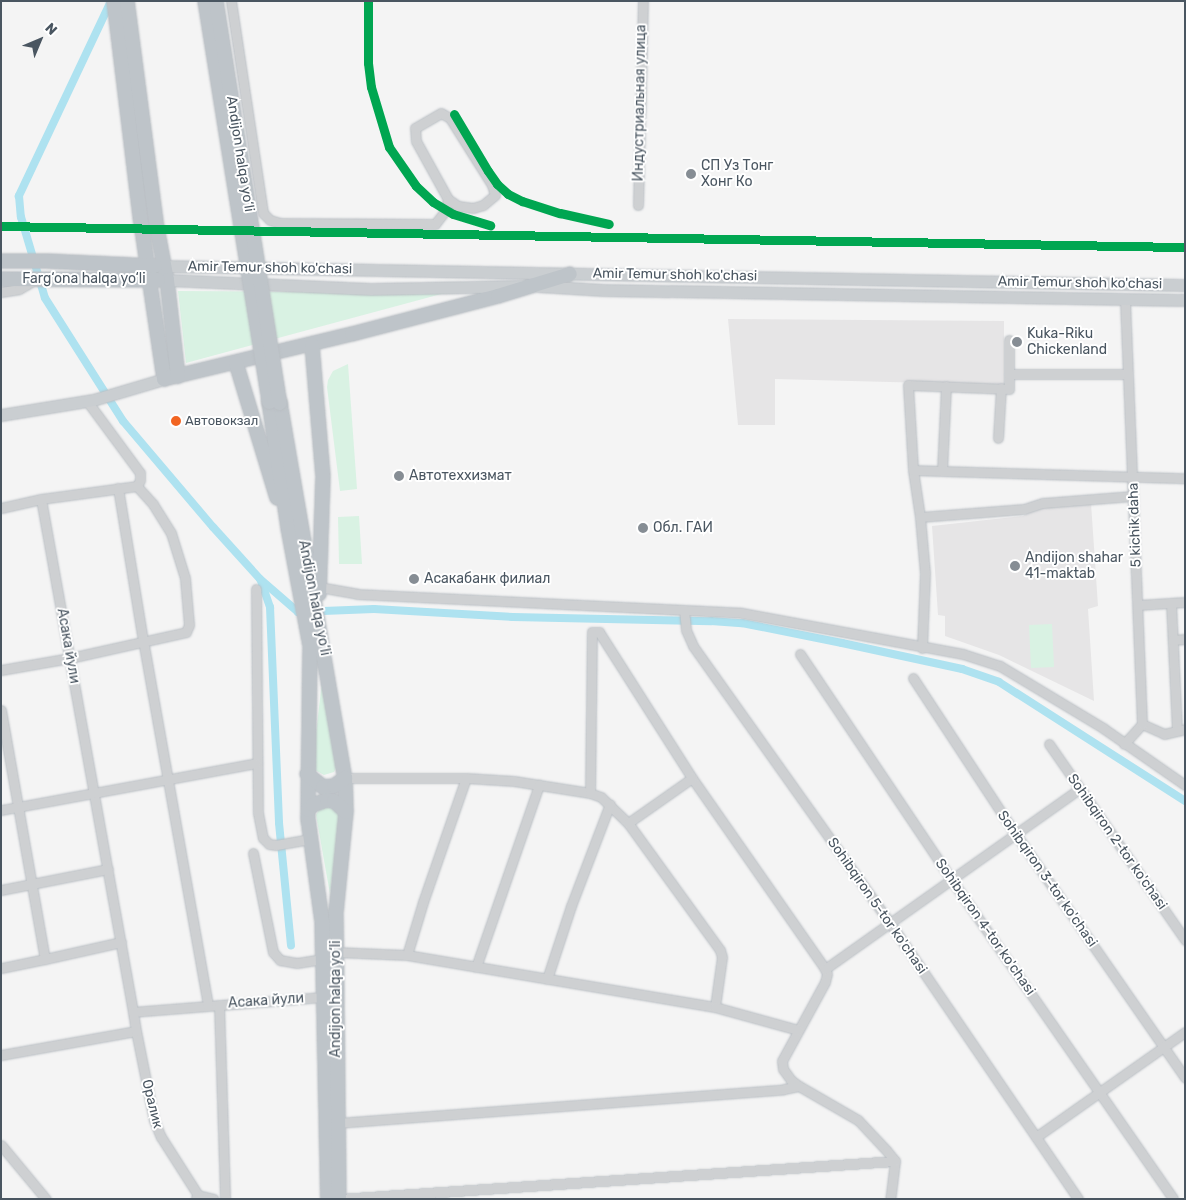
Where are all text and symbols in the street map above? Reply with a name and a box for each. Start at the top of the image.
north arrow [15,15,65,65]
text: N [41,19,61,39]
street label: Индустриальная улица [630,24,650,182]
street label: Andijon halqa yo‘li [223,95,257,213]
place label: СП Уз Тонг Хонг Ко [701,158,773,190]
marker: СП Уз Тонг Хонг Ко [685,168,697,180]
street label: Amir Temur shoh ko'chasi [187,258,353,278]
street label: Amir Temur shoh ko'chasi [592,265,758,285]
street label: Farg‘ona halqa yo‘li [22,271,146,287]
street label: Amir Temur shoh ko'chasi [997,273,1163,293]
place label: Kuka-Riku Chickenland [1027,326,1107,358]
marker: Kuka-Riku Chickenland [1011,336,1023,348]
place label: Автовокзал [185,413,258,429]
marker: Автовокзал [171,416,181,426]
place label: Автотеххизмат [409,468,512,484]
marker: Автотеххизмат [393,470,405,482]
street label: 5 kichik daha [1125,482,1145,568]
place label: Обл. ГАИ [653,520,713,536]
marker: Обл. ГАИ [637,522,649,534]
street label: Andijon halqa yo‘li [295,539,333,657]
place label: Andijon shahar 41-maktab [1025,550,1123,582]
marker: Andijon shahar 41-maktab [1009,560,1021,572]
place label: Асакабанк филиал [424,571,550,587]
marker: Асакабанк филиал [408,573,420,585]
street label: Асака йули [53,607,83,685]
street label: Sohibqiron 2-tor ko'chasi [1064,771,1170,913]
street label: Sohibqiron 3-tor ko'chasi [993,808,1101,950]
street label: Sohibqiron 5-tor ko'chasi [823,835,931,977]
street label: Sohibqiron 4-tor ko'chasi [931,855,1039,999]
street label: Andijon halqa yo‘li [328,940,344,1058]
street label: Асака йули [228,990,304,1012]
street label: Оралик [138,1078,166,1130]

